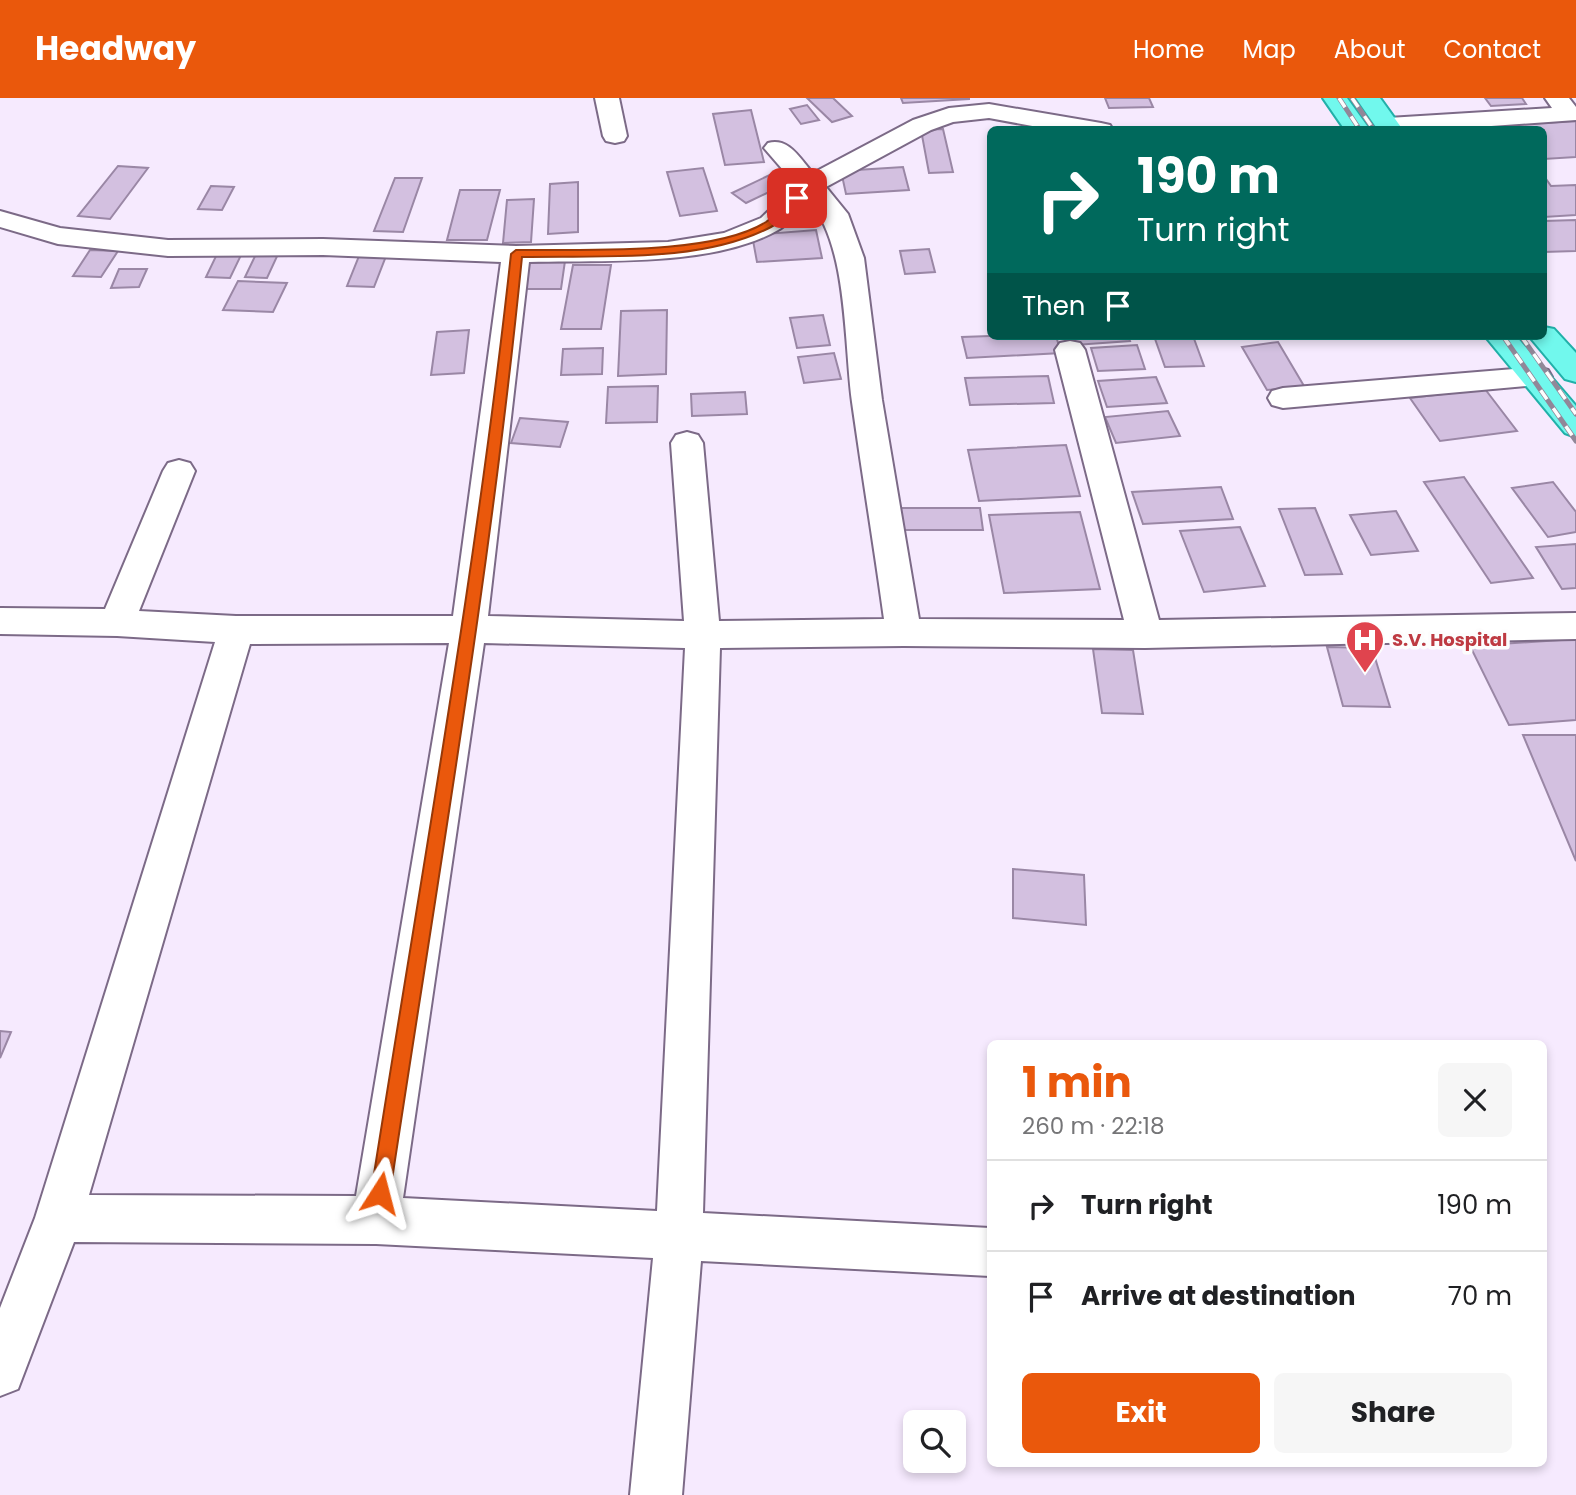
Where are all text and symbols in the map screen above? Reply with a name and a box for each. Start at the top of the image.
text: Headway [35,25,196,72]
text: Home [1133,33,1205,66]
text: Map [1243,33,1296,66]
text: About [1334,33,1405,66]
text: Contact [1443,33,1541,66]
text: 190 m [1137,142,1280,210]
icon: right [1022,154,1113,245]
pin [767,168,827,228]
icon: arrive [778,179,816,217]
text: Turn right [1137,207,1289,252]
icon: arrive [1099,287,1137,325]
text: Then [1022,288,1085,324]
hospital icon: S.V. Hospital [1344,619,1386,674]
place label: S.V. Hospital [1392,627,1507,652]
text: 1 min [1022,1053,1132,1112]
button: close [1438,1063,1512,1137]
text: 260 m · 22:18 [1022,1110,1165,1142]
position arrow [343,1156,417,1230]
icon: right [1022,1187,1060,1225]
text: Turn right [1081,1187,1213,1223]
text: 190 m [1437,1187,1512,1223]
icon: arrive [1022,1278,1060,1316]
text: Arrive at destination [1081,1278,1356,1314]
text: 70 m [1448,1278,1512,1314]
button: Exit [1022,1373,1260,1453]
button: Share [1274,1373,1512,1453]
map controls [903,1410,966,1473]
button: search [903,1410,966,1473]

